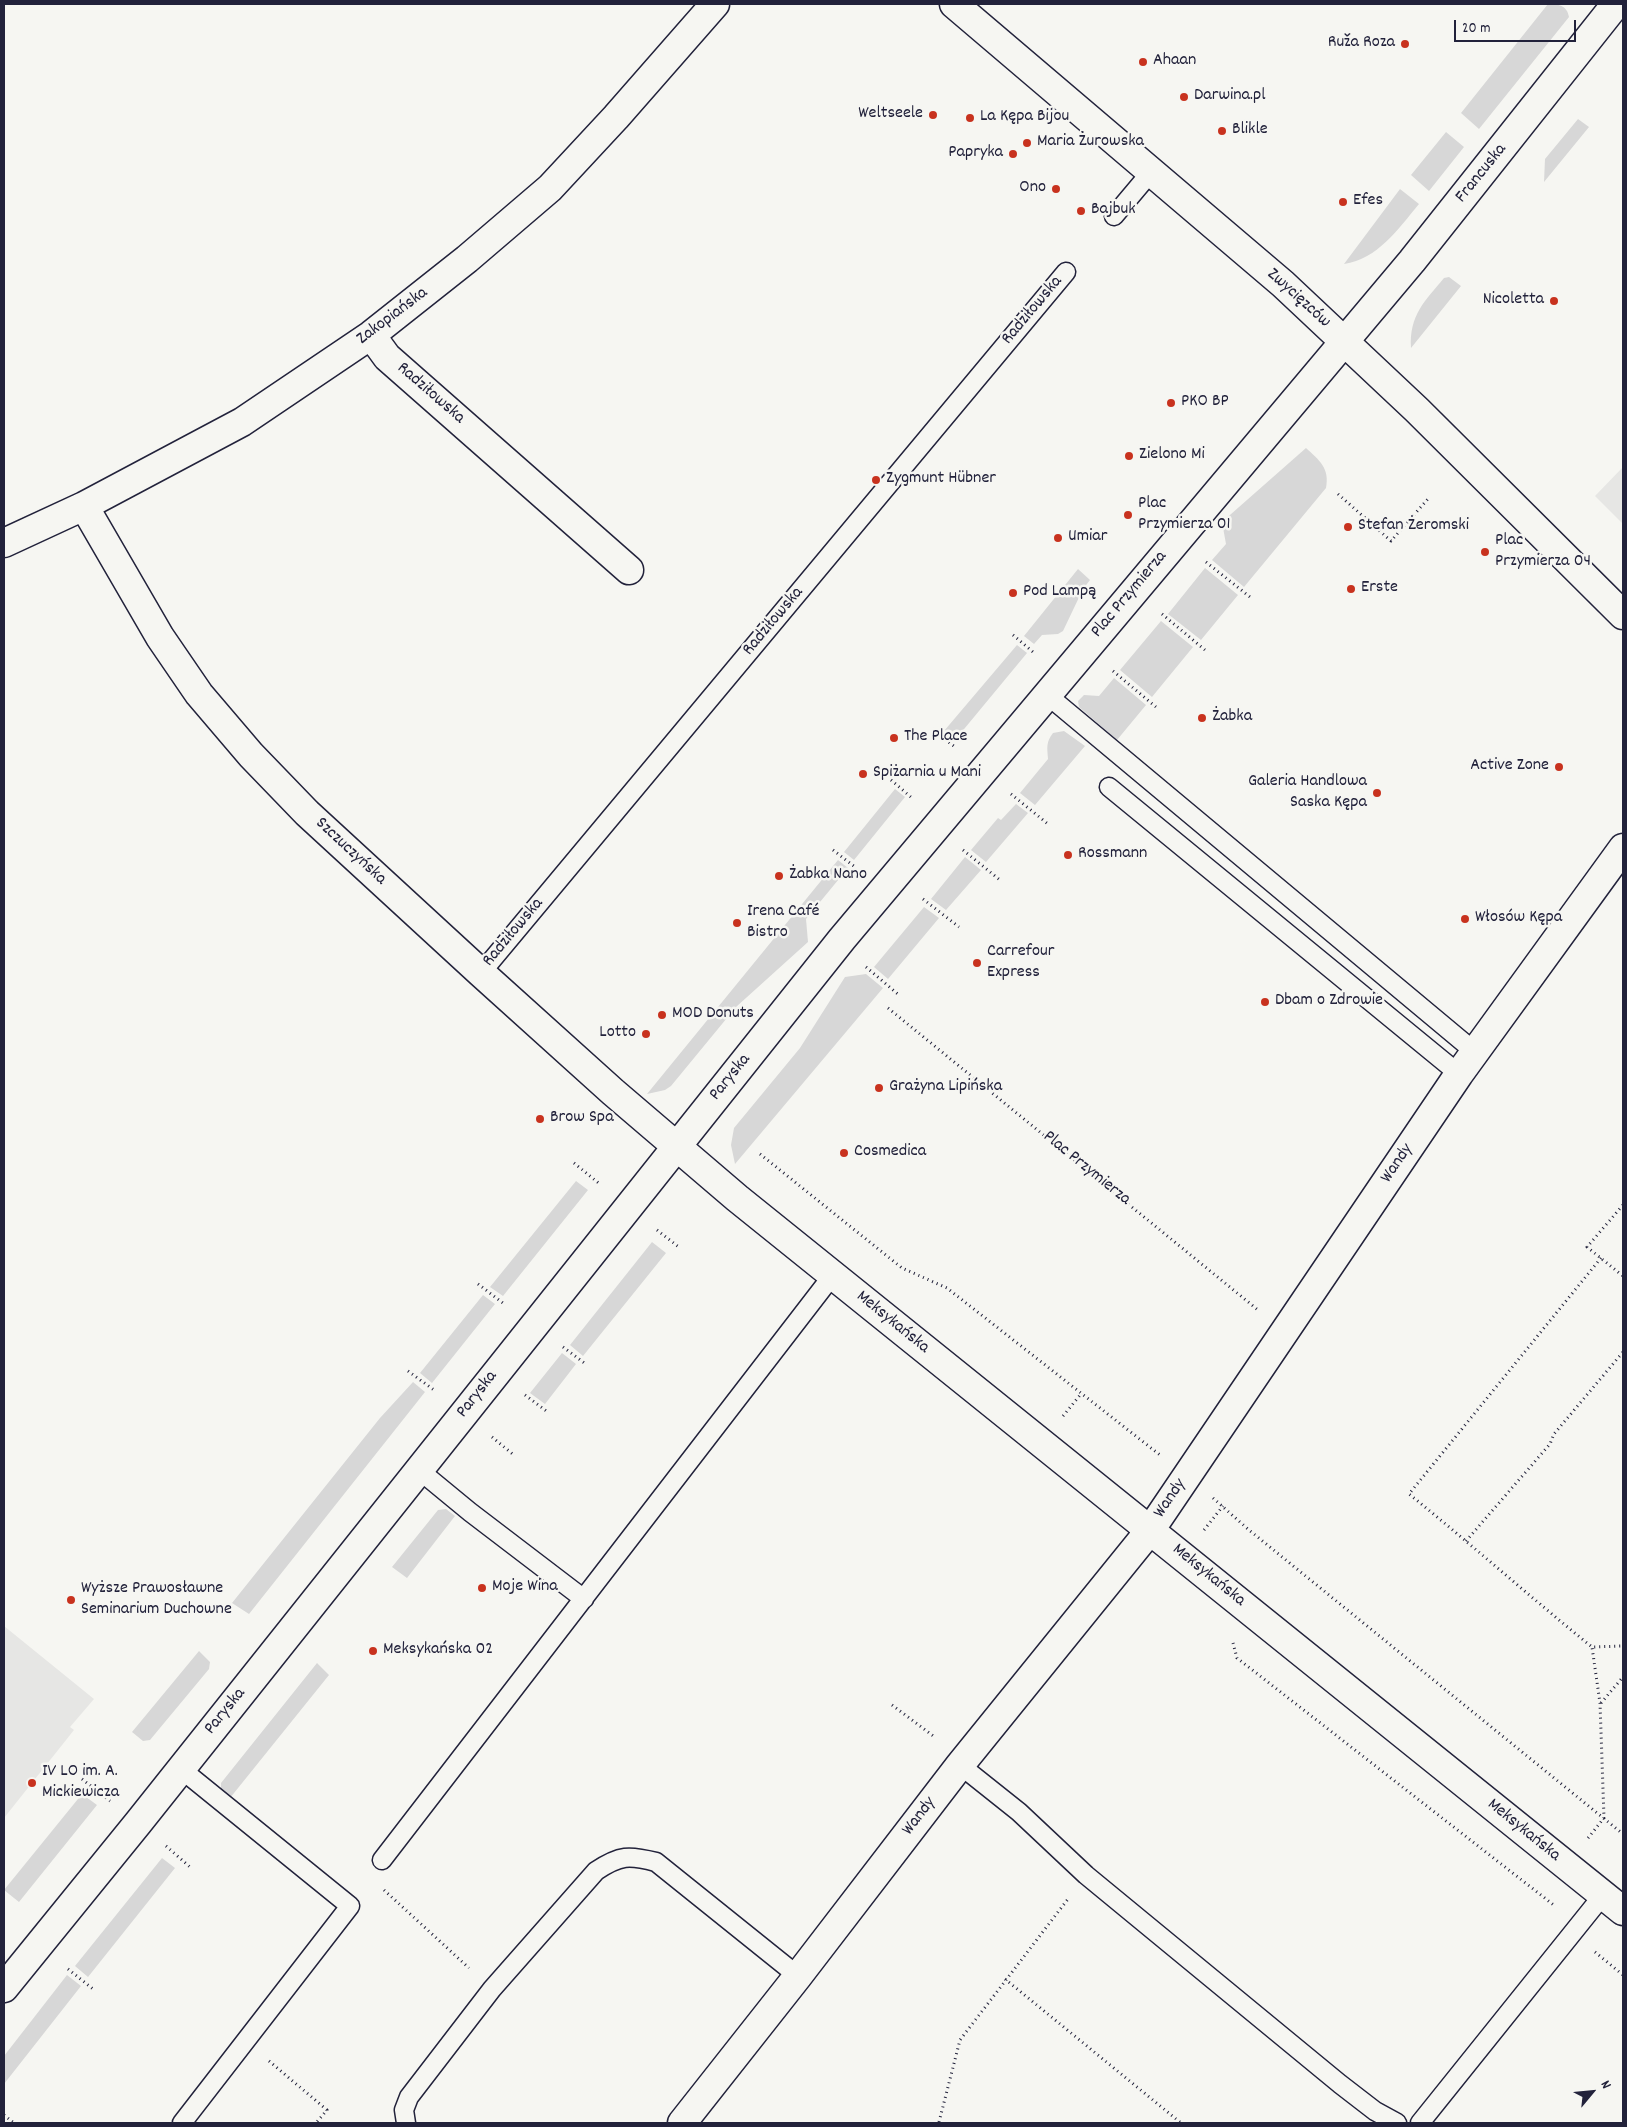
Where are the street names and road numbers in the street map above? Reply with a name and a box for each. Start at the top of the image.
street label: Francuska [1452,140,1512,208]
street label: Zwycięzców [1261,265,1335,333]
street label: Radziłowska [998,272,1068,350]
street label: Zakopiańska [353,283,433,351]
street label: Radziłowska [391,359,469,429]
street label: Plac Przymierza [1087,547,1173,643]
street label: Radziłowska [739,583,809,661]
street label: Szczuczyńska [310,814,390,890]
street label: Radziłowska [479,894,549,972]
street label: Paryska [706,1050,756,1106]
street label: Plac Przymierza [1038,1127,1134,1211]
street label: Wandy [1377,1140,1419,1188]
street label: Meksykańska [851,1287,933,1359]
street label: Paryska [453,1367,503,1423]
street label: Wandy [1150,1475,1192,1523]
street label: Meksykańska [1167,1540,1249,1612]
street label: Paryska [201,1684,251,1740]
street label: Wandy [898,1793,942,1841]
street label: Meksykańska [1482,1795,1564,1867]

